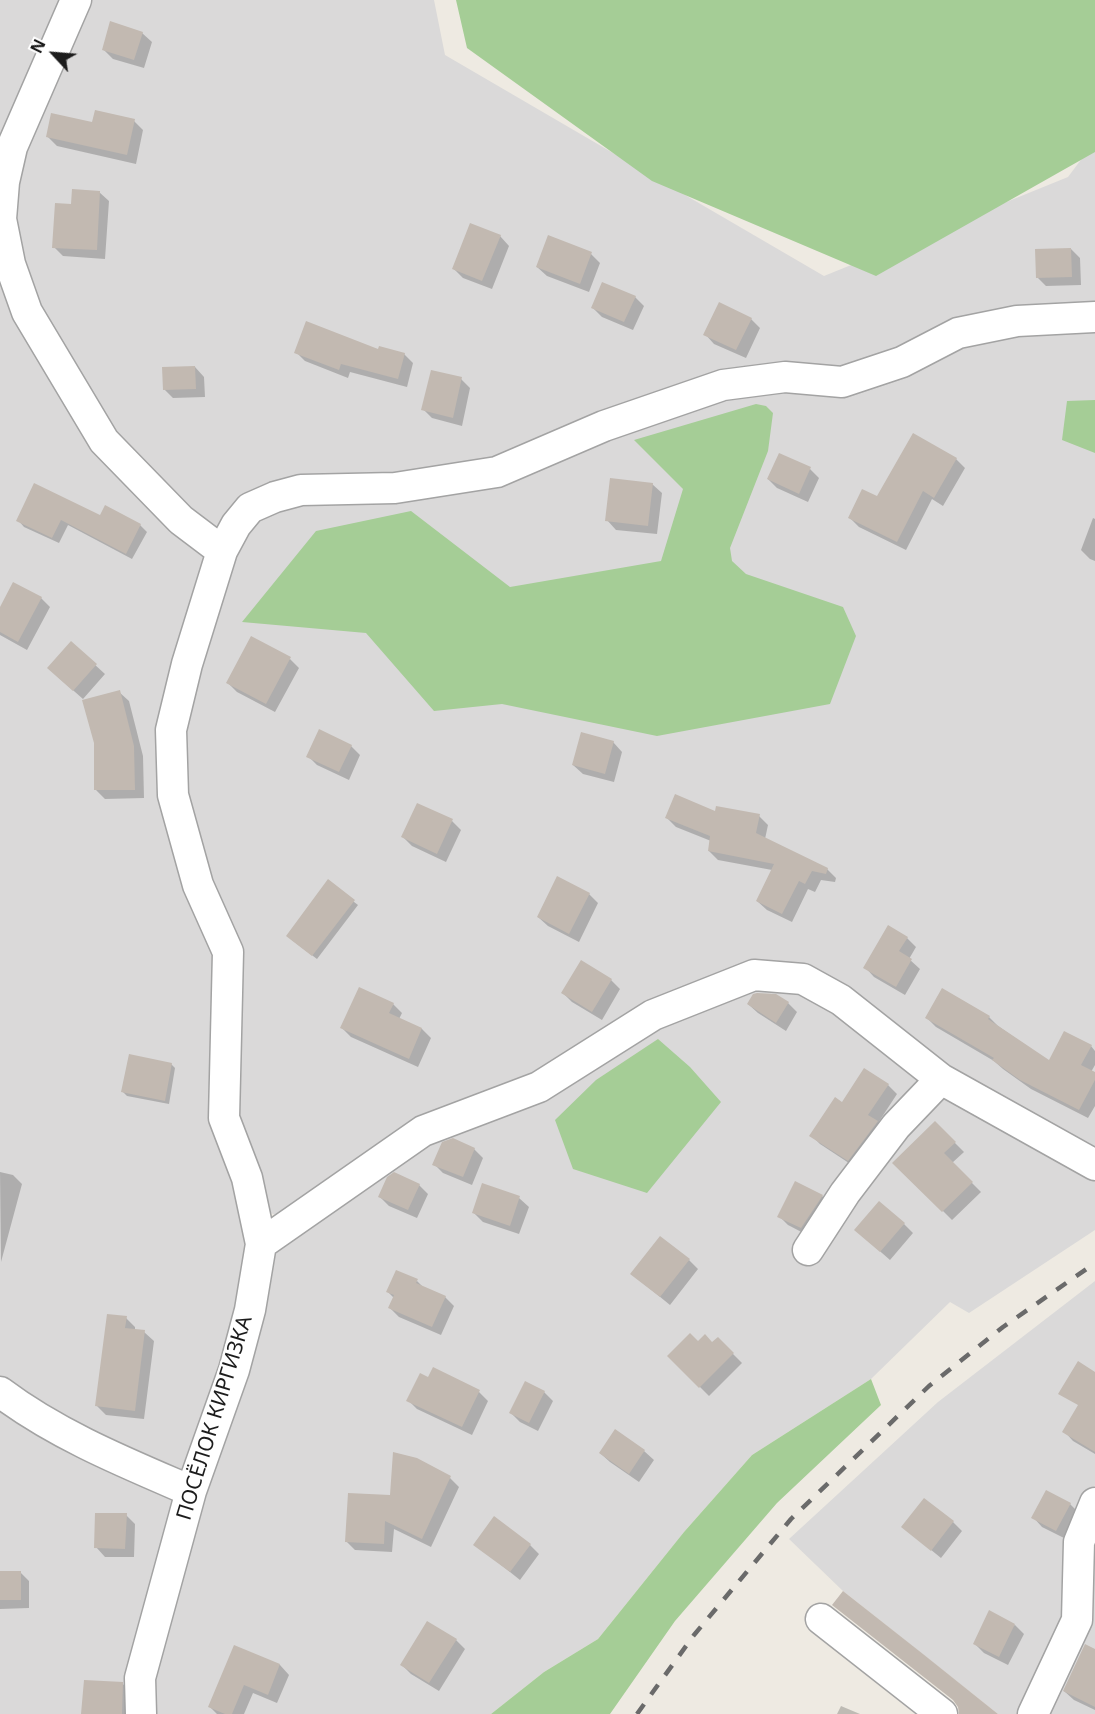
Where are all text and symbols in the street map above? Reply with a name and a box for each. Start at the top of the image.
north arrow [24,24,84,84]
text: N [25,35,51,57]
street label: ПОСЁЛОК КИРГИЗКА [172,1313,258,1523]

